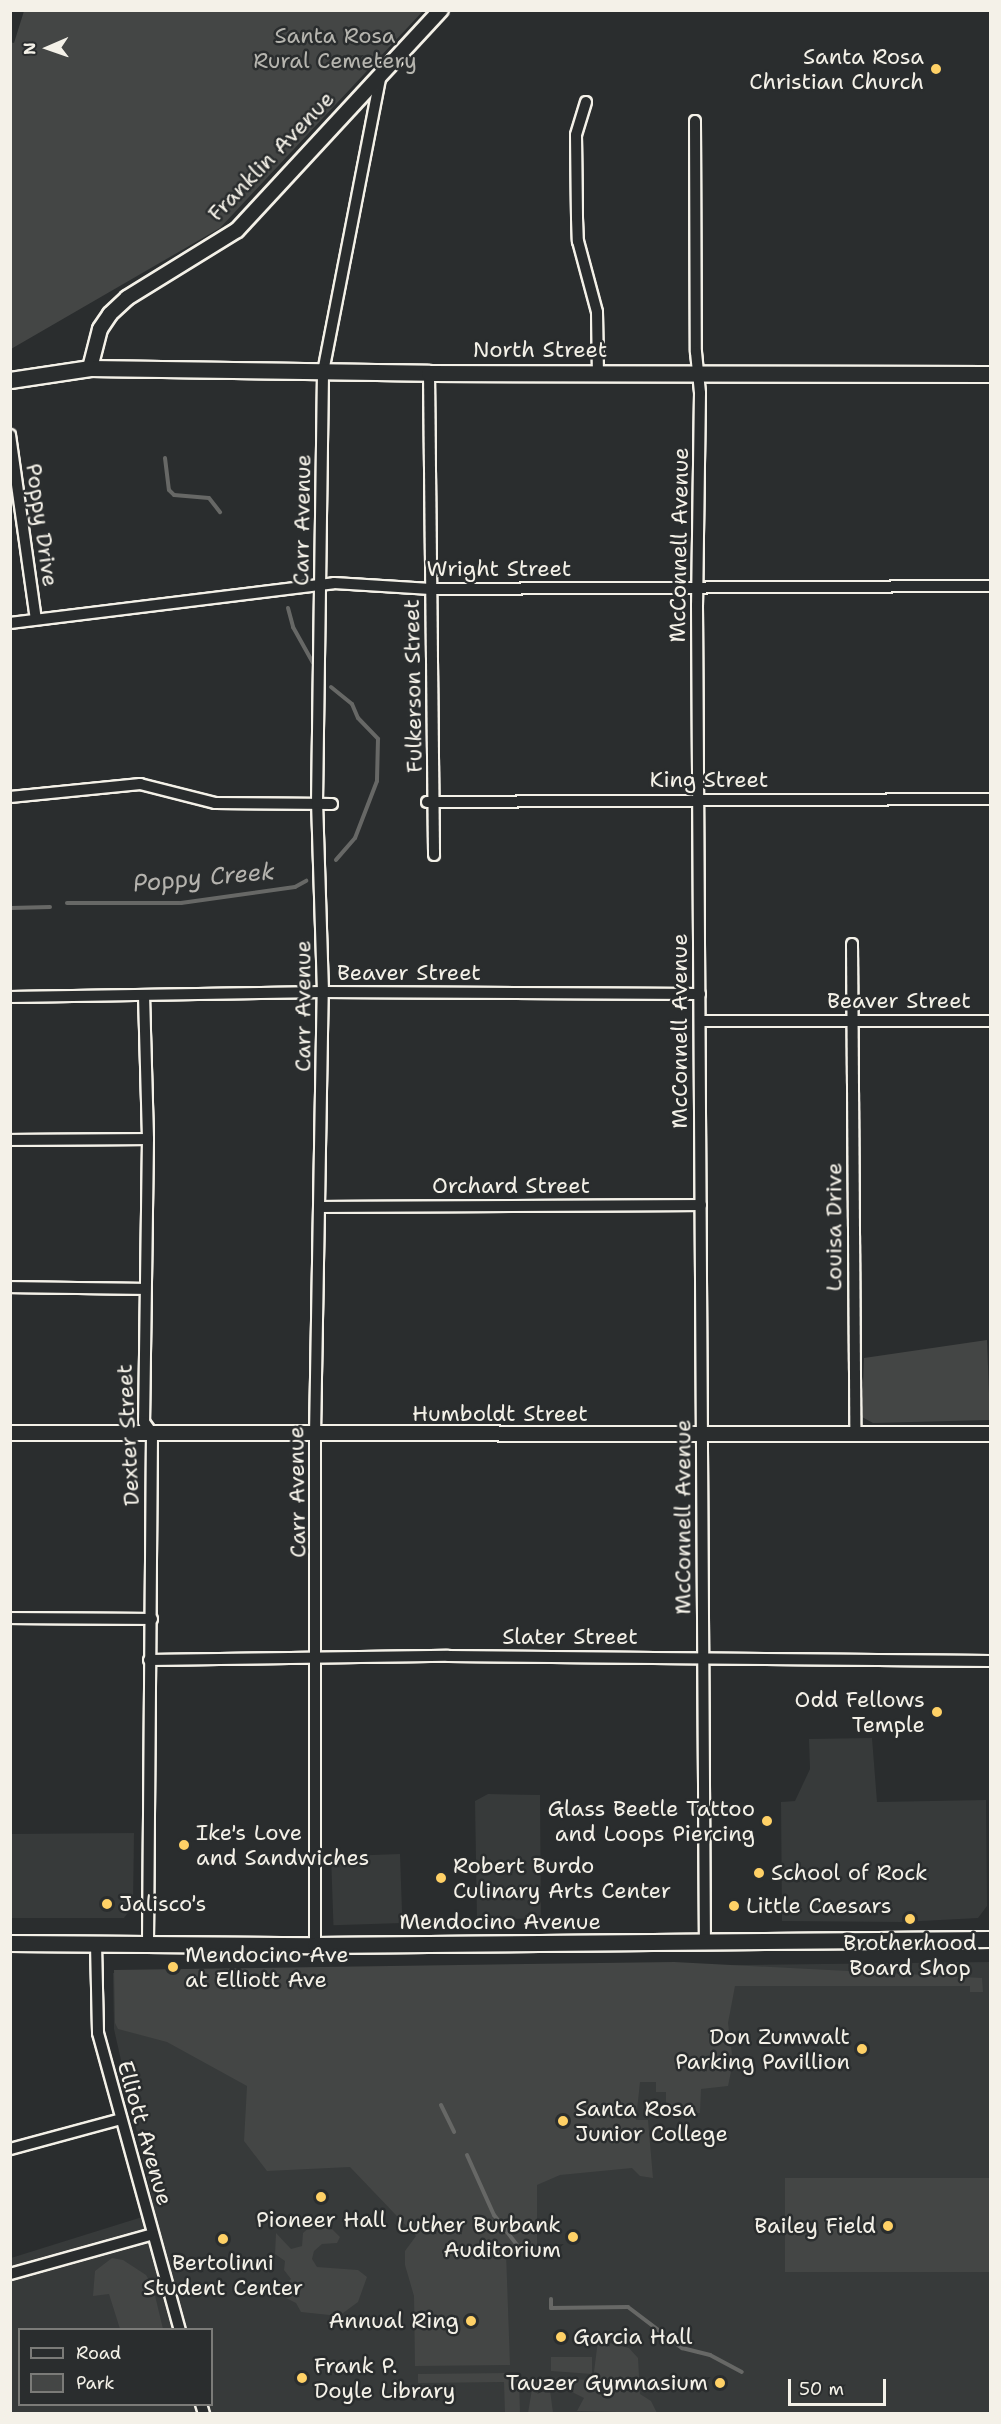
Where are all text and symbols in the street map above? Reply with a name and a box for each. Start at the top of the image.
north arrow [18,18,78,78]
park label: Santa Rosa Rural Cemetery [253,22,417,74]
text: N [19,42,40,55]
place label: Santa Rosa Christian Church [749,43,924,94]
marker: Santa Rosa Christian Church [929,62,943,76]
street label: Franklin Avenue [202,85,340,227]
street label: North Street [473,337,607,363]
street label: McConnell Avenue [664,447,694,643]
street label: Carr Avenue [288,454,316,586]
street label: Poppy Drive [20,462,64,588]
street label: Wright Street [427,556,571,582]
street label: Fulkerson Street [398,599,428,773]
street label: King Street [650,767,768,793]
water label: Poppy Creek [132,857,276,899]
street label: McConnell Avenue [667,933,693,1129]
street label: Carr Avenue [290,940,316,1072]
street label: Beaver Street [337,960,481,986]
street label: Beaver Street [827,988,971,1014]
street label: Louisa Drive [821,1163,847,1291]
street label: Orchard Street [432,1173,590,1199]
street label: Dexter Street [111,1363,145,1507]
street label: Humboldt Street [412,1401,588,1427]
street label: McConnell Avenue [670,1419,696,1615]
street label: Carr Avenue [283,1426,311,1558]
street label: Slater Street [502,1624,638,1650]
place label: Odd Fellows Temple [795,1686,925,1738]
marker: Odd Fellows Temple [930,1705,944,1719]
place label: Glass Beetle Tattoo and Loops Piercing [547,1795,755,1846]
marker: Glass Beetle Tattoo and Loops Piercing [760,1814,774,1828]
place label: Ike's Love and Sandwiches [196,1819,369,1870]
marker: Ike's Love and Sandwiches [177,1838,191,1852]
place label: Robert Burdo Culinary Arts Center [453,1852,671,1904]
place label: School of Rock [771,1860,928,1886]
marker: School of Rock [752,1866,766,1880]
marker: Robert Burdo Culinary Arts Center [434,1871,448,1885]
place label: Jalisco's [119,1891,206,1917]
place label: Little Caesars [746,1893,892,1919]
marker: Jalisco's [100,1897,114,1911]
marker: Little Caesars [727,1899,741,1913]
street label: Mendocino Avenue [399,1909,601,1935]
marker: Brotherhood Board Shop [903,1912,917,1926]
place label: Brotherhood Board Shop [843,1929,977,1981]
place label: Mendocino Ave at Elliott Ave [185,1941,349,1993]
marker: Mendocino Ave at Elliott Ave [166,1960,180,1974]
place label: Don Zumwalt Parking Pavillion [675,2023,850,2074]
marker: Don Zumwalt Parking Pavillion [855,2042,869,2056]
street label: Elliott Avenue [112,2058,178,2208]
place label: Santa Rosa Junior College [575,2095,728,2146]
marker: Santa Rosa Junior College [556,2114,570,2128]
marker: Pioneer Hall [314,2190,328,2204]
place label: Pioneer Hall [256,2207,386,2233]
place label: Luther Burbank Auditorium [397,2211,561,2262]
place label: Bailey Field [754,2213,876,2239]
marker: Bailey Field [881,2219,895,2233]
marker: Luther Burbank Auditorium [566,2230,580,2244]
marker: Bertolinni Student Center [216,2232,230,2246]
place label: Bertolinni Student Center [143,2249,303,2300]
place label: Annual Ring [328,2308,459,2334]
marker: Annual Ring [464,2314,478,2328]
place label: Garcia Hall [573,2324,692,2350]
legend [18,2328,213,2406]
marker: Garcia Hall [554,2330,568,2344]
text: Road [76,2341,121,2365]
place label: Frank P. Doyle Library [314,2352,455,2404]
scale bar [791,2367,888,2405]
place label: Tauzer Gymnasium [506,2370,708,2396]
text: Park [76,2371,115,2395]
marker: Frank P. Doyle Library [295,2371,309,2385]
marker: Tauzer Gymnasium [713,2376,727,2390]
text: 50 m [799,2377,844,2401]

